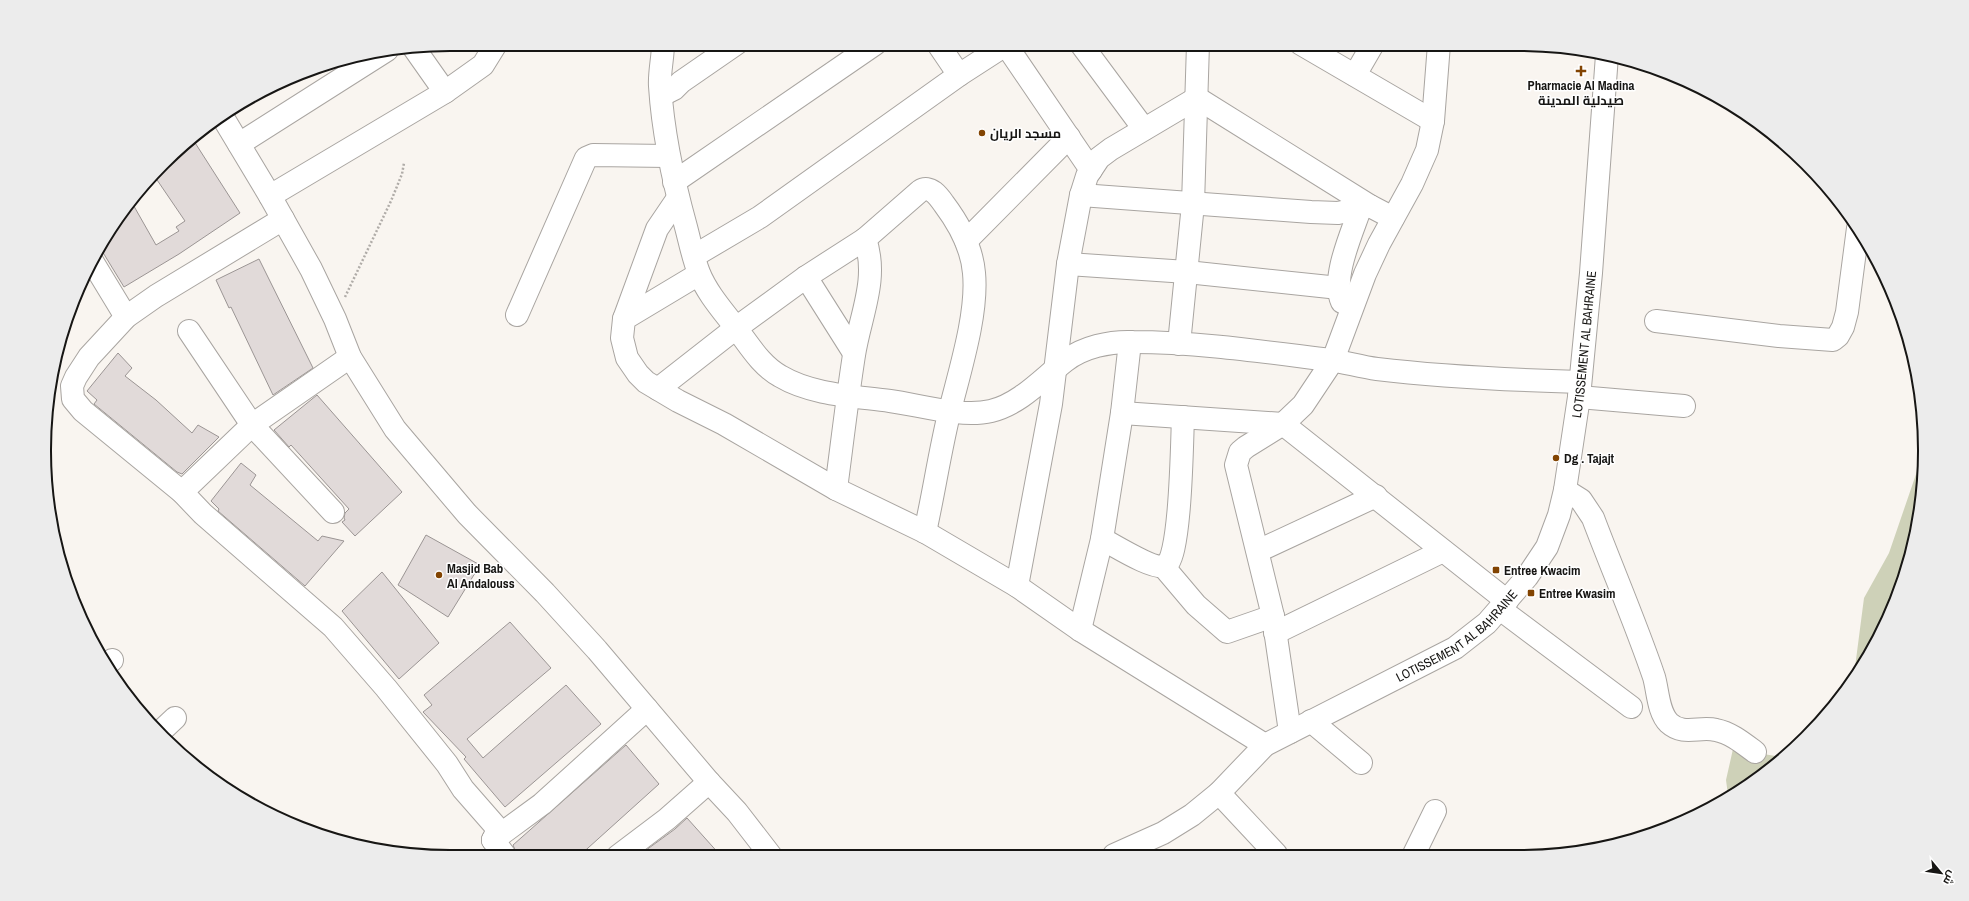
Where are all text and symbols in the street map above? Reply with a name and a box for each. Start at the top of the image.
marker: Pharmacie Al Madina صيدلية المدينة [1576,66,1586,76]
place label: Pharmacie Al Madina صيدلية المدينة [1528,77,1634,109]
place label: مسجد الريان [990,125,1061,142]
marker: مسجد الريان [977,128,987,138]
street label: LOTISSEMENT AL BAHRAINE [1567,270,1600,419]
place label: Dg . Tajajt [1564,450,1615,467]
marker: Dg . Tajajt [1551,453,1561,463]
place label: Masjid Bab Al Andalouss [447,560,515,592]
place label: Entree Kwacim [1504,562,1580,579]
marker: Entree Kwacim [1491,565,1501,575]
marker: Masjid Bab Al Andalouss [434,570,444,580]
place label: Entree Kwasim [1539,585,1615,602]
street label: LOTISSEMENT AL BAHRAINE [1393,586,1521,685]
marker: Entree Kwasim [1526,588,1536,598]
north arrow [1921,853,1961,893]
text: ش [1940,868,1959,887]

